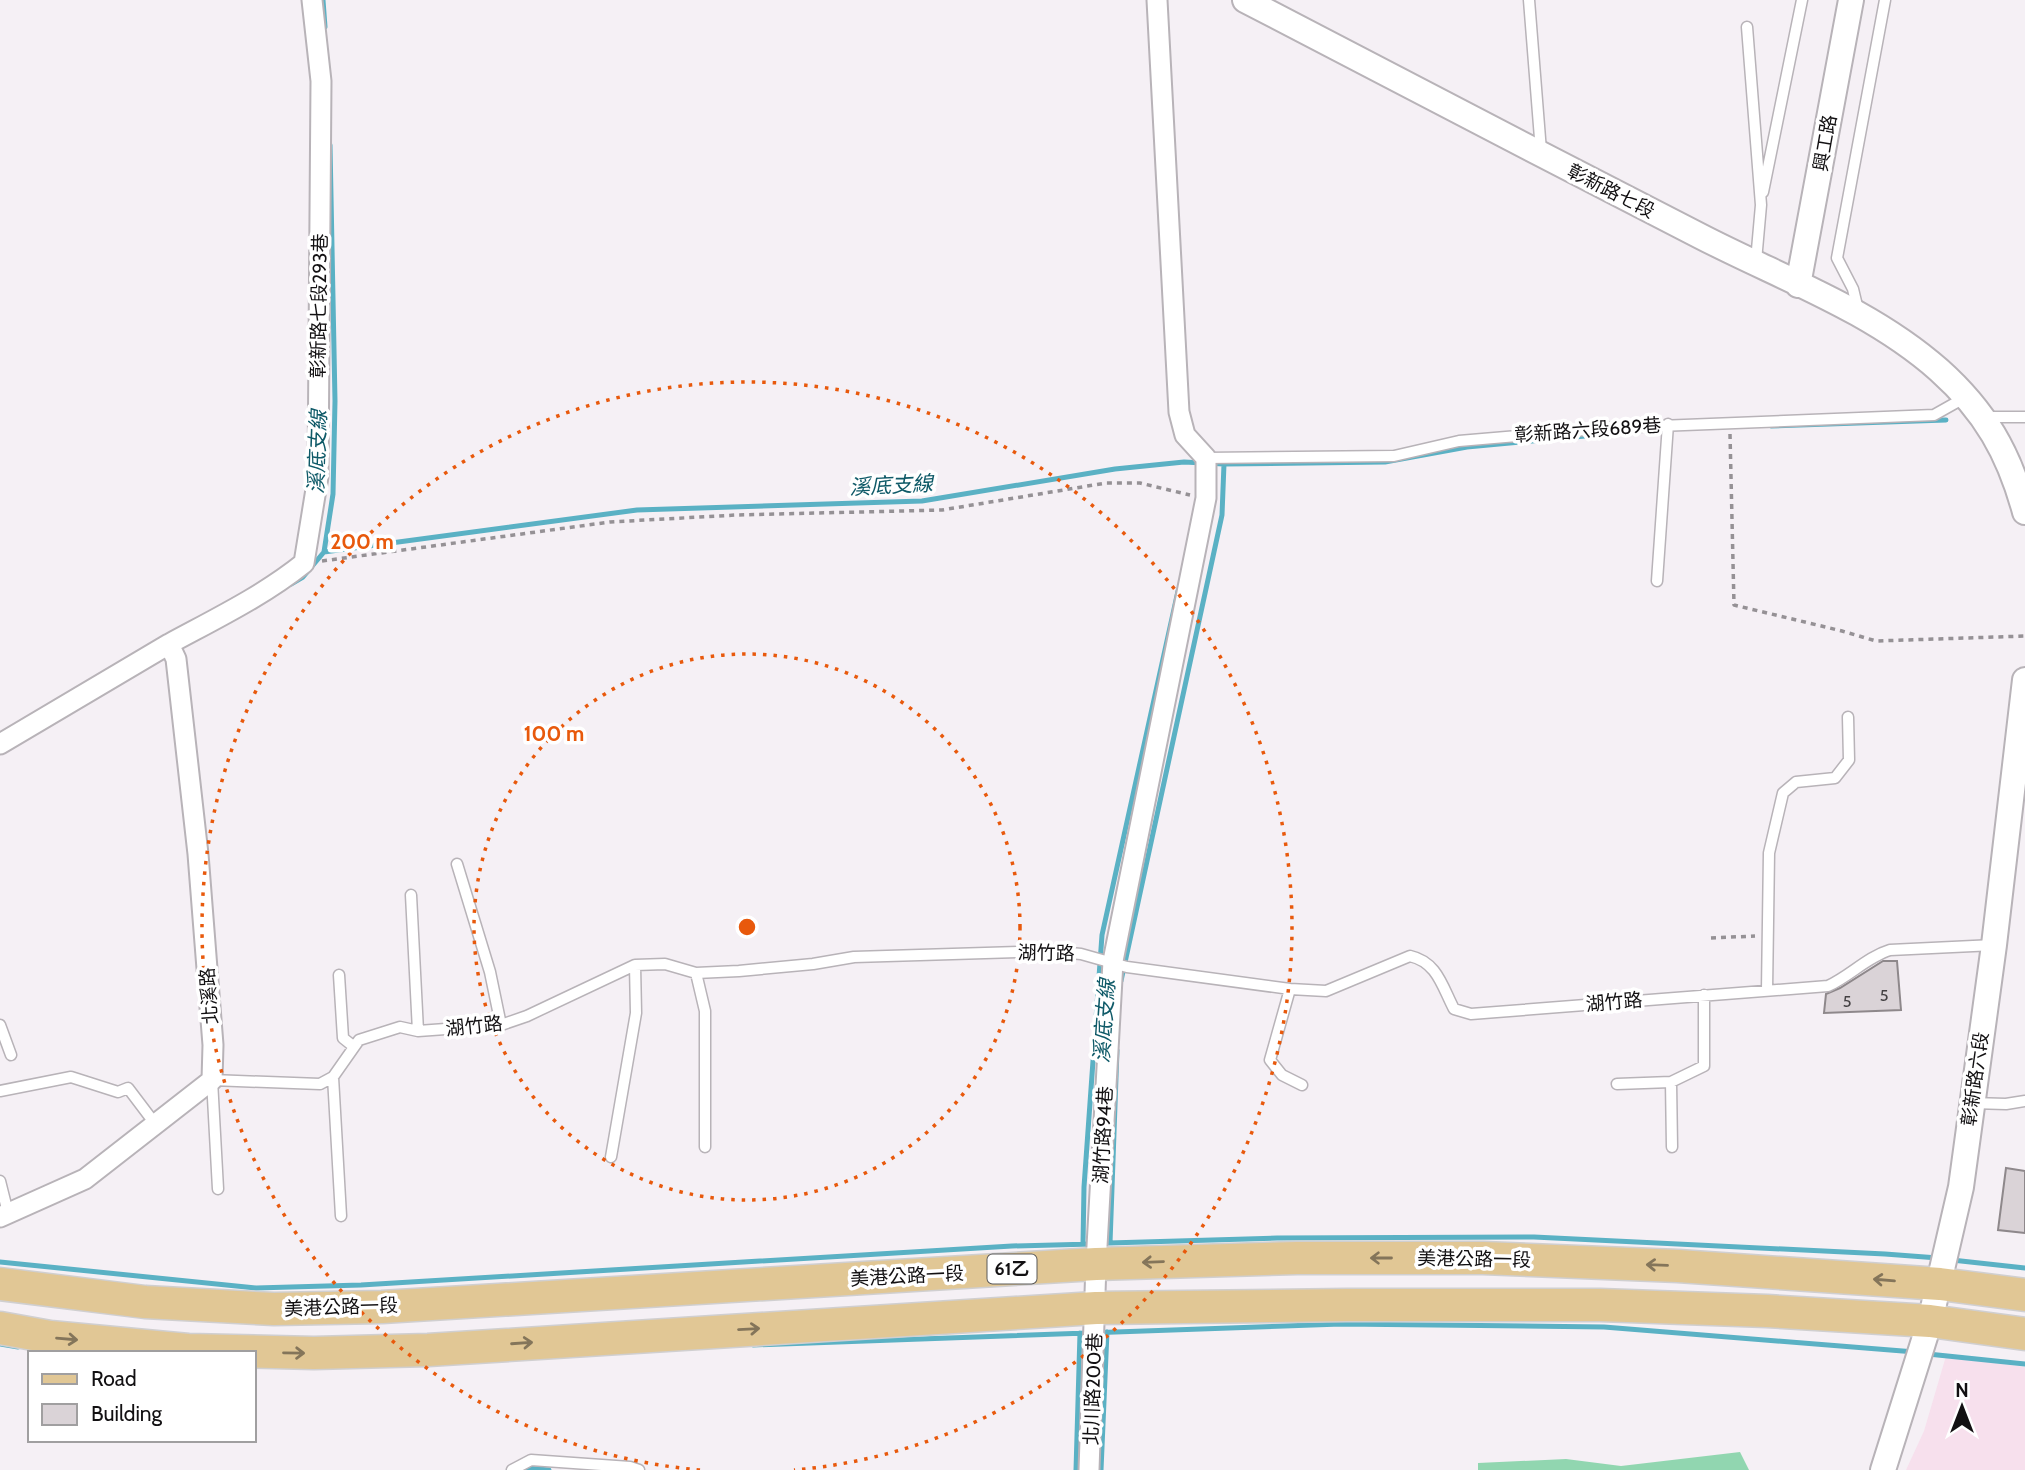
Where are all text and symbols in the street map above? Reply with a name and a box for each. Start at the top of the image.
street label: 興工路 [1809,113,1841,173]
street label: 彰新路七段 [1563,159,1659,223]
street label: 彰新路七段293巷 [306,233,332,379]
water label: 溪底支線 [303,408,331,494]
street label: 彰新路六段689巷 [1514,413,1662,447]
water label: 溪底支線 [848,470,936,500]
text: 200 m [330,529,394,554]
text: 100 m [524,721,584,746]
centre of rings [735,915,759,939]
street label: 湖竹路 [1017,941,1075,965]
street label: 北溪路 [196,967,222,1025]
water label: 溪底支線 [1089,976,1120,1064]
house number: 5 [1880,986,1888,1005]
street label: 湖竹路 [1585,988,1643,1016]
house number: 5 [1843,992,1851,1011]
street label: 湖竹路 [444,1012,504,1040]
street label: 彰新路六段 [1957,1030,1993,1128]
street label: 湖竹路94巷 [1089,1086,1117,1184]
street label: 美港公路一段 [1417,1247,1531,1271]
one-way arrow [1370,1251,1393,1265]
road number: 61乙 [988,1254,1036,1284]
one-way arrow [1142,1256,1165,1269]
one-way arrow [1646,1259,1669,1272]
street label: 美港公路一段 [849,1262,965,1290]
one-way arrow [1873,1273,1896,1286]
street label: 美港公路一段 [284,1294,398,1320]
one-way arrow [737,1322,759,1335]
one-way arrow [56,1332,78,1345]
street label: 北川路200巷 [1080,1332,1106,1446]
one-way arrow [510,1336,532,1349]
one-way arrow [283,1346,306,1359]
legend [28,1351,256,1442]
text: Road [91,1366,137,1391]
north arrow [1927,1372,1997,1442]
text: N [1955,1379,1969,1402]
text: Building [91,1401,163,1426]

